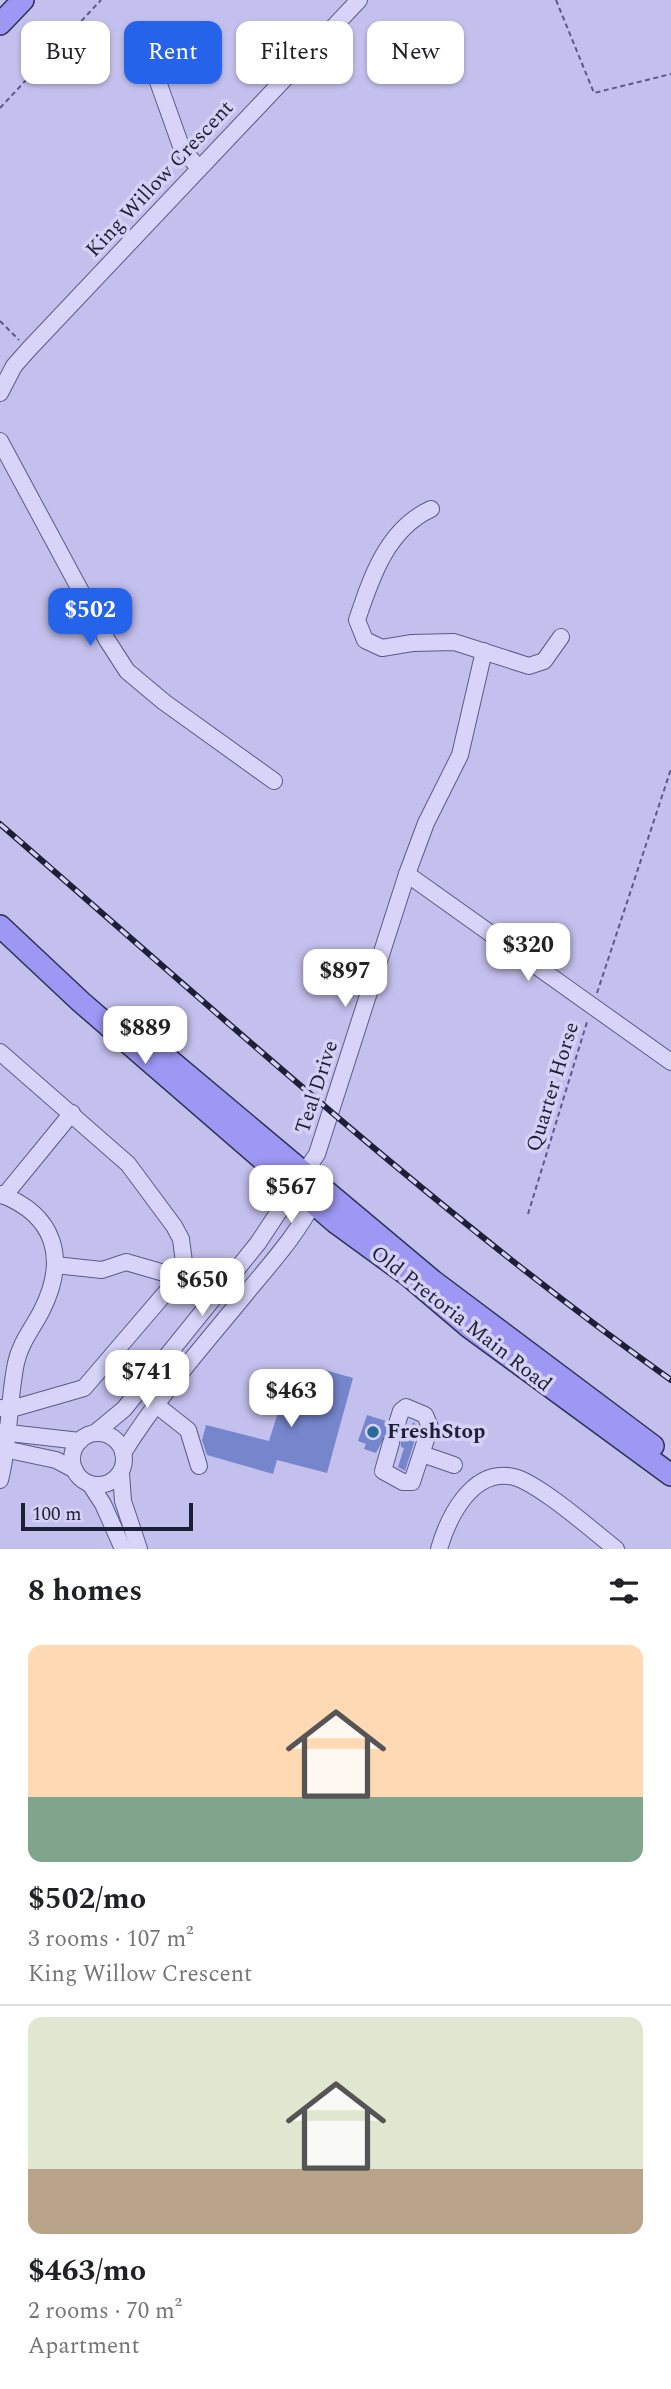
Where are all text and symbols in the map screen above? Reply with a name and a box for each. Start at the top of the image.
chip: Buy [21,21,110,84]
chip: Rent [124,21,222,84]
chip: Filters [236,21,353,84]
chip: New [367,21,464,84]
street label: King Willow Crescent [78,93,242,265]
pin: $502 [49,588,131,648]
text: $502 [64,593,116,628]
pin: $320 [487,923,569,983]
text: $320 [502,928,554,963]
pin: $897 [304,950,386,1009]
text: $897 [319,954,371,989]
pin: $889 [104,1006,186,1066]
text: $889 [119,1011,171,1046]
street label: Quarter Horse [518,1018,588,1156]
street label: Teal Drive [287,1036,347,1138]
pin: $567 [250,1166,332,1225]
text: $567 [265,1170,317,1205]
street label: Old Pretoria Main Road [363,1238,559,1400]
pin: $650 [161,1258,243,1318]
text: $650 [176,1263,228,1298]
pin: $741 [106,1350,188,1410]
text: $741 [121,1355,173,1390]
pin: $463 [250,1370,332,1429]
text: $463 [265,1374,317,1409]
place label: FreshStop [387,1416,485,1448]
marker: FreshStop [365,1424,381,1440]
scale bar [21,1500,192,1532]
text: 100 m [32,1500,82,1529]
text: 8 homes [28,1568,142,1614]
icon: filters [605,1572,643,1610]
icon: home [273,1691,399,1817]
text: $502/mo [28,1876,146,1922]
text: 3 rooms · 107 m² [28,1922,194,1957]
text: King Willow Crescent [28,1957,252,1992]
icon: home [273,2063,399,2189]
text: $463/mo [28,2248,146,2294]
text: 2 rooms · 70 m² [28,2294,182,2329]
text: Apartment [28,2329,140,2364]

